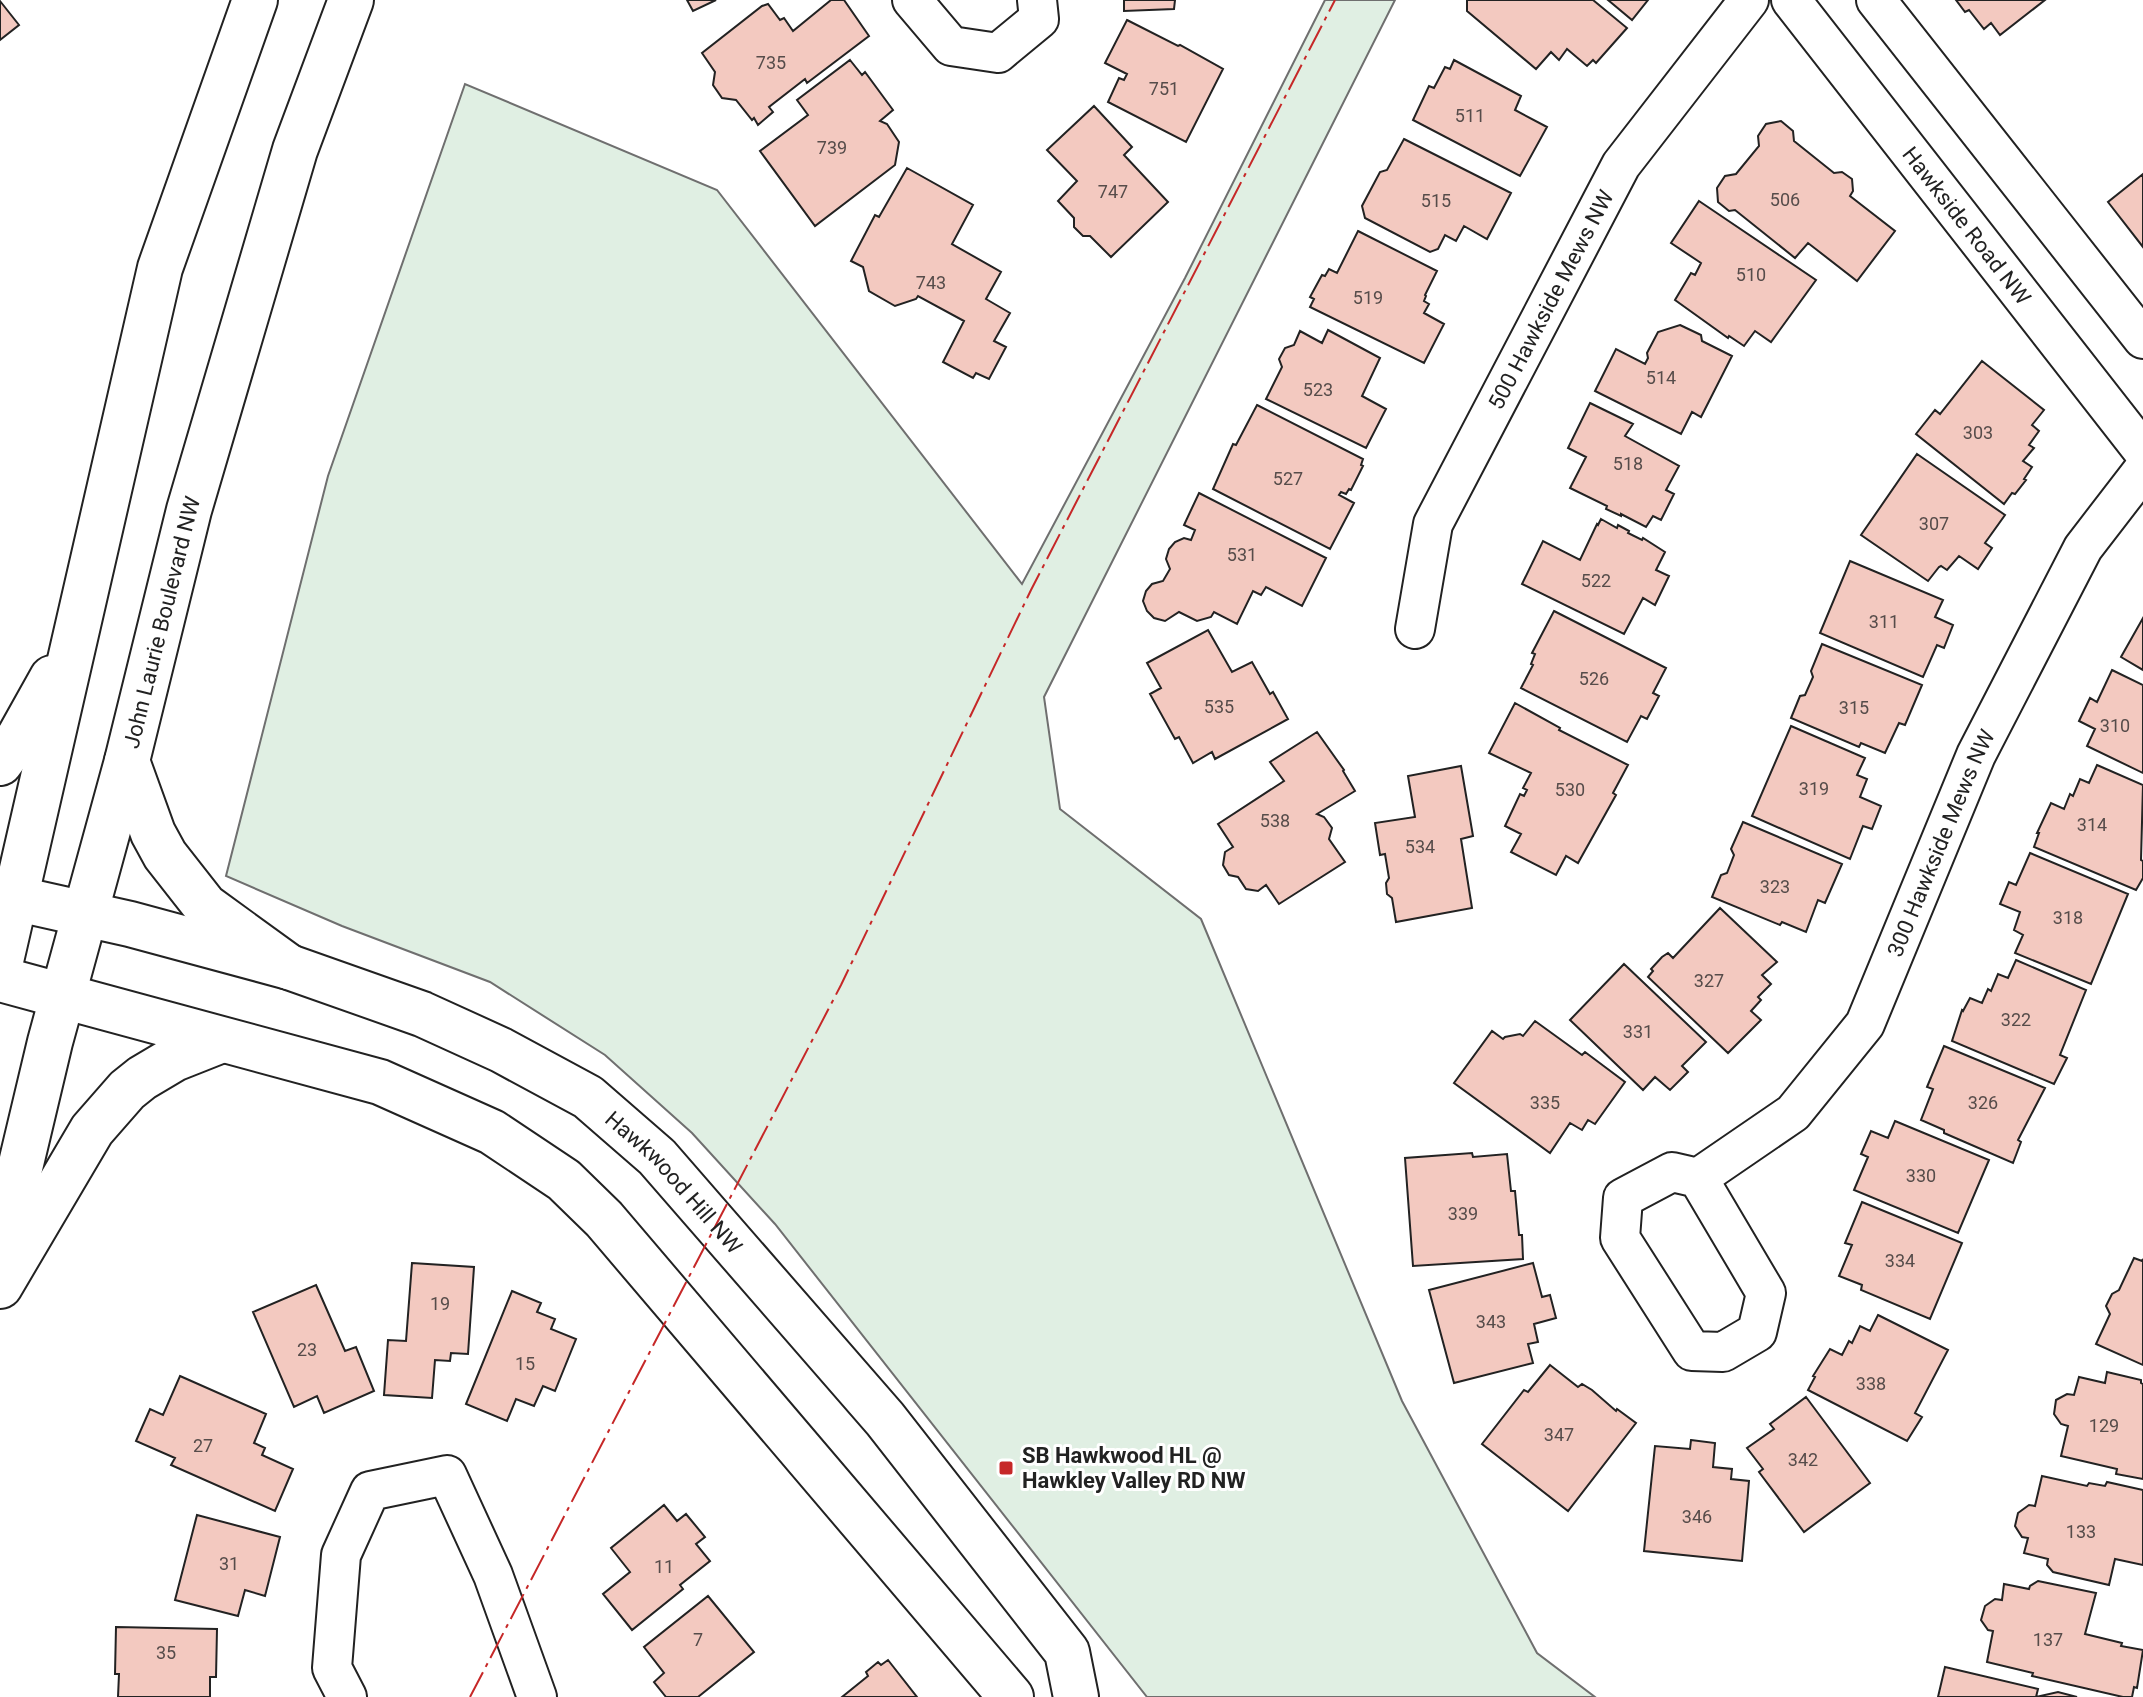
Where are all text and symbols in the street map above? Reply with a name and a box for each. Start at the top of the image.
house number: 735 [756,52,786,73]
house number: 751 [1149,78,1179,99]
house number: 511 [1455,105,1485,126]
house number: 739 [817,137,847,158]
street label: Hawkside Road NW [1898,142,2036,310]
house number: 747 [1098,181,1128,202]
street label: 500 Hawkside Mews NW [1483,185,1618,413]
house number: 506 [1770,189,1800,210]
house number: 515 [1421,190,1451,211]
house number: 510 [1736,264,1766,285]
house number: 743 [916,272,946,293]
house number: 519 [1353,287,1383,308]
house number: 514 [1646,367,1676,388]
house number: 523 [1303,379,1333,400]
house number: 303 [1963,422,1993,443]
house number: 518 [1613,453,1643,474]
house number: 527 [1273,468,1303,489]
street label: John Laurie Boulevard NW [118,493,205,751]
house number: 307 [1919,513,1949,534]
house number: 531 [1227,544,1257,565]
house number: 522 [1581,570,1611,591]
house number: 311 [1869,611,1899,632]
house number: 526 [1579,668,1609,689]
house number: 535 [1204,696,1234,717]
house number: 315 [1839,697,1869,718]
house number: 310 [2100,715,2130,736]
street label: 300 Hawkside Mews NW [1882,725,2000,960]
house number: 319 [1799,778,1829,799]
house number: 530 [1555,779,1585,800]
house number: 538 [1260,810,1290,831]
house number: 314 [2077,814,2107,835]
house number: 534 [1405,836,1435,857]
house number: 323 [1760,876,1790,897]
house number: 318 [2053,907,2083,928]
house number: 327 [1694,970,1724,991]
house number: 322 [2001,1009,2031,1030]
house number: 331 [1623,1021,1653,1042]
house number: 335 [1530,1092,1560,1113]
house number: 326 [1968,1092,1998,1113]
street label: Hawkwood Hill NW [601,1106,748,1259]
house number: 330 [1906,1165,1936,1186]
house number: 339 [1448,1203,1478,1224]
house number: 334 [1885,1250,1915,1271]
house number: 19 [430,1293,450,1314]
house number: 343 [1476,1311,1506,1332]
house number: 23 [297,1339,317,1360]
house number: 15 [515,1353,535,1374]
house number: 338 [1856,1373,1886,1394]
house number: 129 [2089,1415,2119,1436]
house number: 347 [1544,1424,1574,1445]
house number: 27 [193,1435,213,1456]
place label: SB Hawkwood HL @ Hawkley Valley RD NW [1022,1443,1246,1493]
house number: 342 [1788,1449,1818,1470]
marker: SB Hawkwood HL @ Hawkley Valley RD NW [997,1459,1015,1477]
house number: 346 [1682,1506,1712,1527]
house number: 133 [2066,1521,2096,1542]
house number: 31 [219,1553,239,1574]
house number: 11 [654,1556,674,1577]
house number: 7 [693,1629,703,1650]
house number: 137 [2033,1629,2063,1650]
house number: 35 [156,1642,176,1663]

